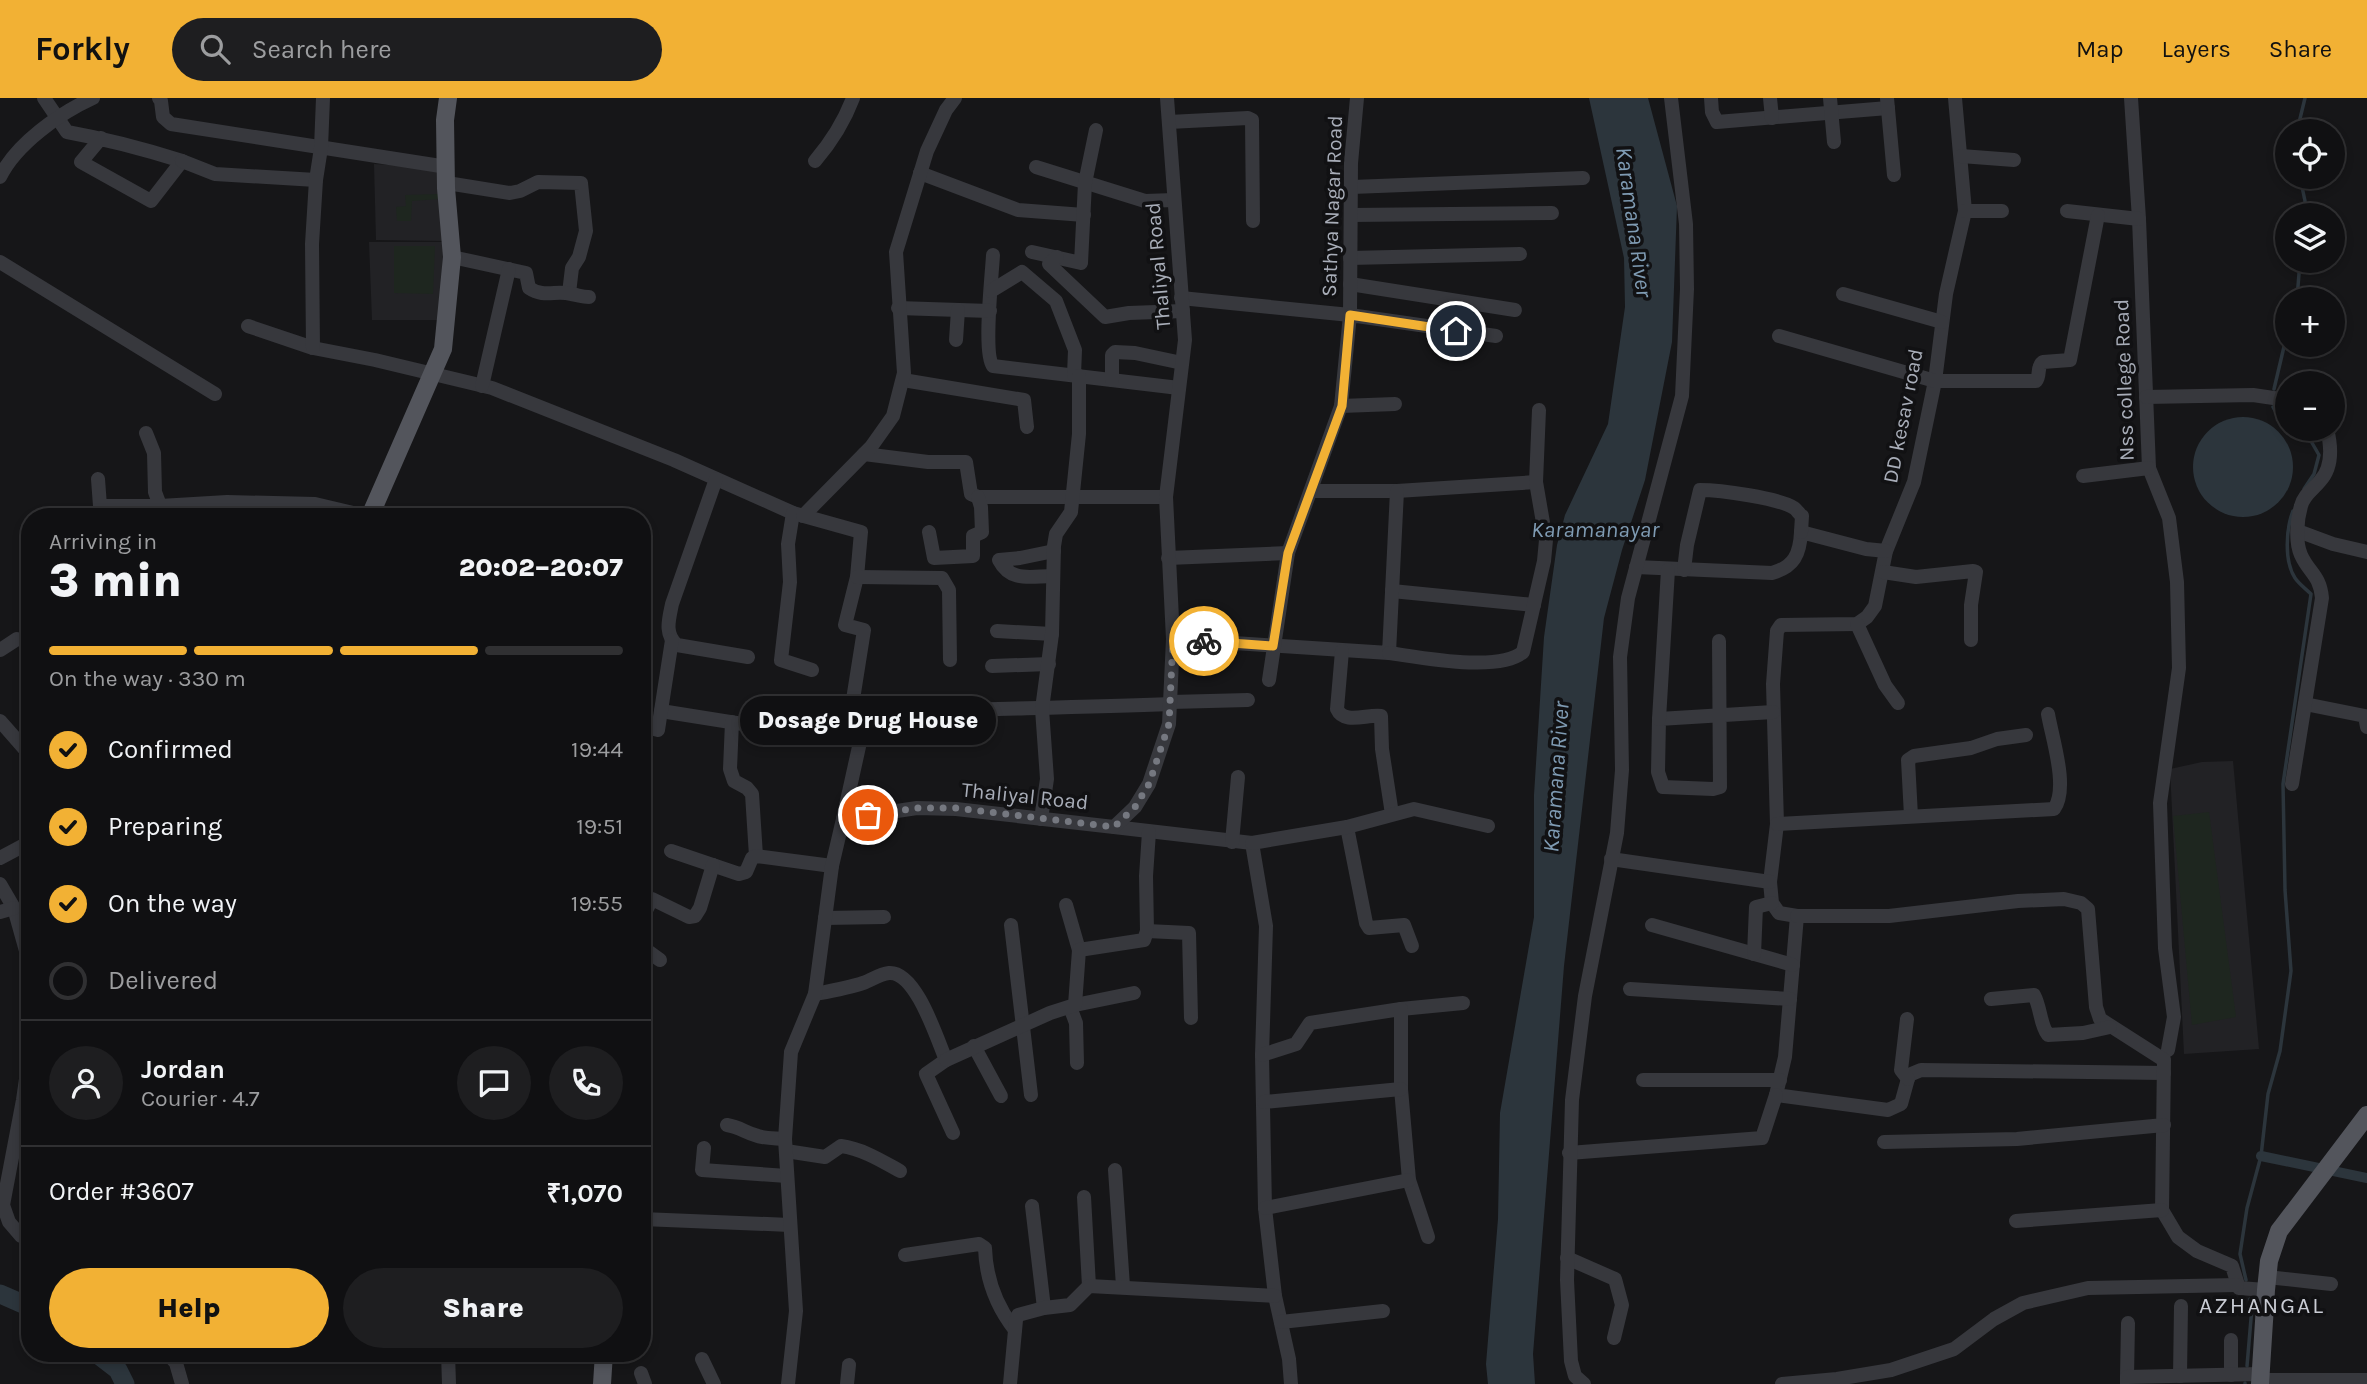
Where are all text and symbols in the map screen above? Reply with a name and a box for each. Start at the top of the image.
search box [172,18,662,81]
text: Forkly [35,30,130,68]
icon: search [196,30,234,68]
text: Search here [252,34,392,65]
text: Map [2076,35,2124,63]
text: Layers [2162,35,2231,63]
text: Share [2269,35,2332,63]
street label: Sathya Nagar Road [1317,115,1347,297]
map controls [2275,119,2345,441]
button: locate [2275,119,2345,189]
water label: Karamana River [1610,145,1658,300]
street label: Thaliyal Road [1140,201,1176,331]
button: layers [2275,203,2345,273]
button: + [2275,287,2345,357]
street label: Nss college Road [2109,299,2139,461]
pin [1426,301,1486,361]
icon: home [1437,312,1475,350]
street label: DD kesav road [1878,347,1928,485]
button: − [2275,371,2345,441]
water label: Karamanayar [1531,516,1660,543]
text: Arriving in [49,528,157,555]
text: 20:02–20:07 [459,552,623,583]
text: 3 min [49,554,182,608]
courier [1169,606,1239,676]
icon: bike [1185,622,1223,660]
text: On the way · 330 m [49,665,246,692]
callout: Dosage Drug House [740,696,996,745]
water label: Karamana River [1537,699,1575,853]
text: Dosage Drug House [758,707,978,734]
icon: check [49,731,87,769]
text: Confirmed [108,734,233,765]
text: 19:44 [571,736,623,763]
street label: Thaliyal Road [960,777,1090,815]
pin [838,785,898,845]
icon: bag [849,796,887,834]
icon: check [49,808,87,846]
text: Preparing [108,811,222,842]
text: 19:51 [576,813,623,840]
icon: check [49,885,87,923]
text: On the way [108,888,237,919]
text: 19:55 [571,890,623,917]
text: Delivered [108,965,218,996]
button: person [49,1046,123,1120]
button: chat [457,1046,531,1120]
button: phone [549,1046,623,1120]
text: Jordan [141,1054,225,1085]
text: Courier · 4.7 [141,1085,260,1112]
text: Order #3607 [49,1176,194,1207]
text: ₹1,070 [546,1178,623,1209]
button: Help [49,1268,329,1348]
button: Share [343,1268,623,1348]
district label: AZHANGAL [2199,1292,2325,1319]

